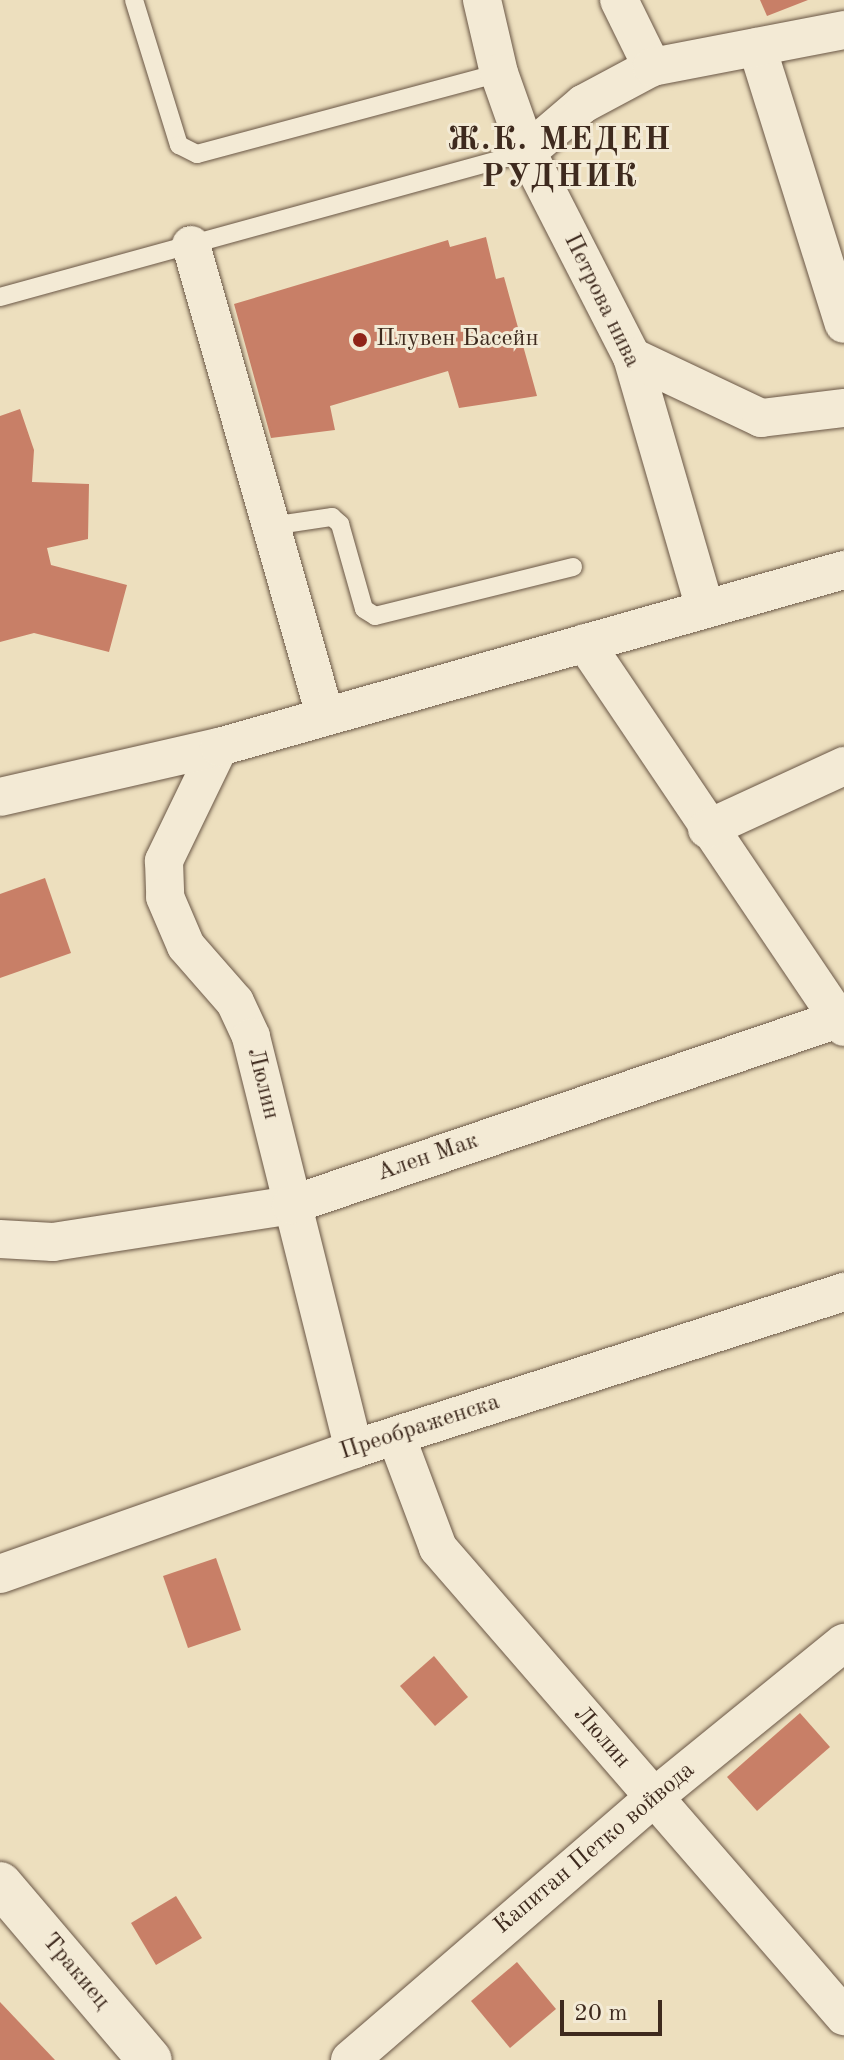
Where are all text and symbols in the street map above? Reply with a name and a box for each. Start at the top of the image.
district label: Ж.К. МЕДЕН РУДНИК [448,123,672,198]
street label: Петрова нива [556,229,646,373]
place label: Плувен Басейн [376,326,539,354]
marker: Плувен Басейн [351,331,369,349]
street label: Люлин [239,1045,285,1123]
street label: Ален Мак [374,1127,482,1189]
street label: Преображенска [336,1389,504,1467]
street label: Люлин [566,1701,636,1775]
street label: Капитан Петко войвода [489,1757,701,1941]
street label: Тракиец [35,1928,115,2016]
scale bar [564,1984,666,2034]
text: 20 m [574,2002,628,2026]

